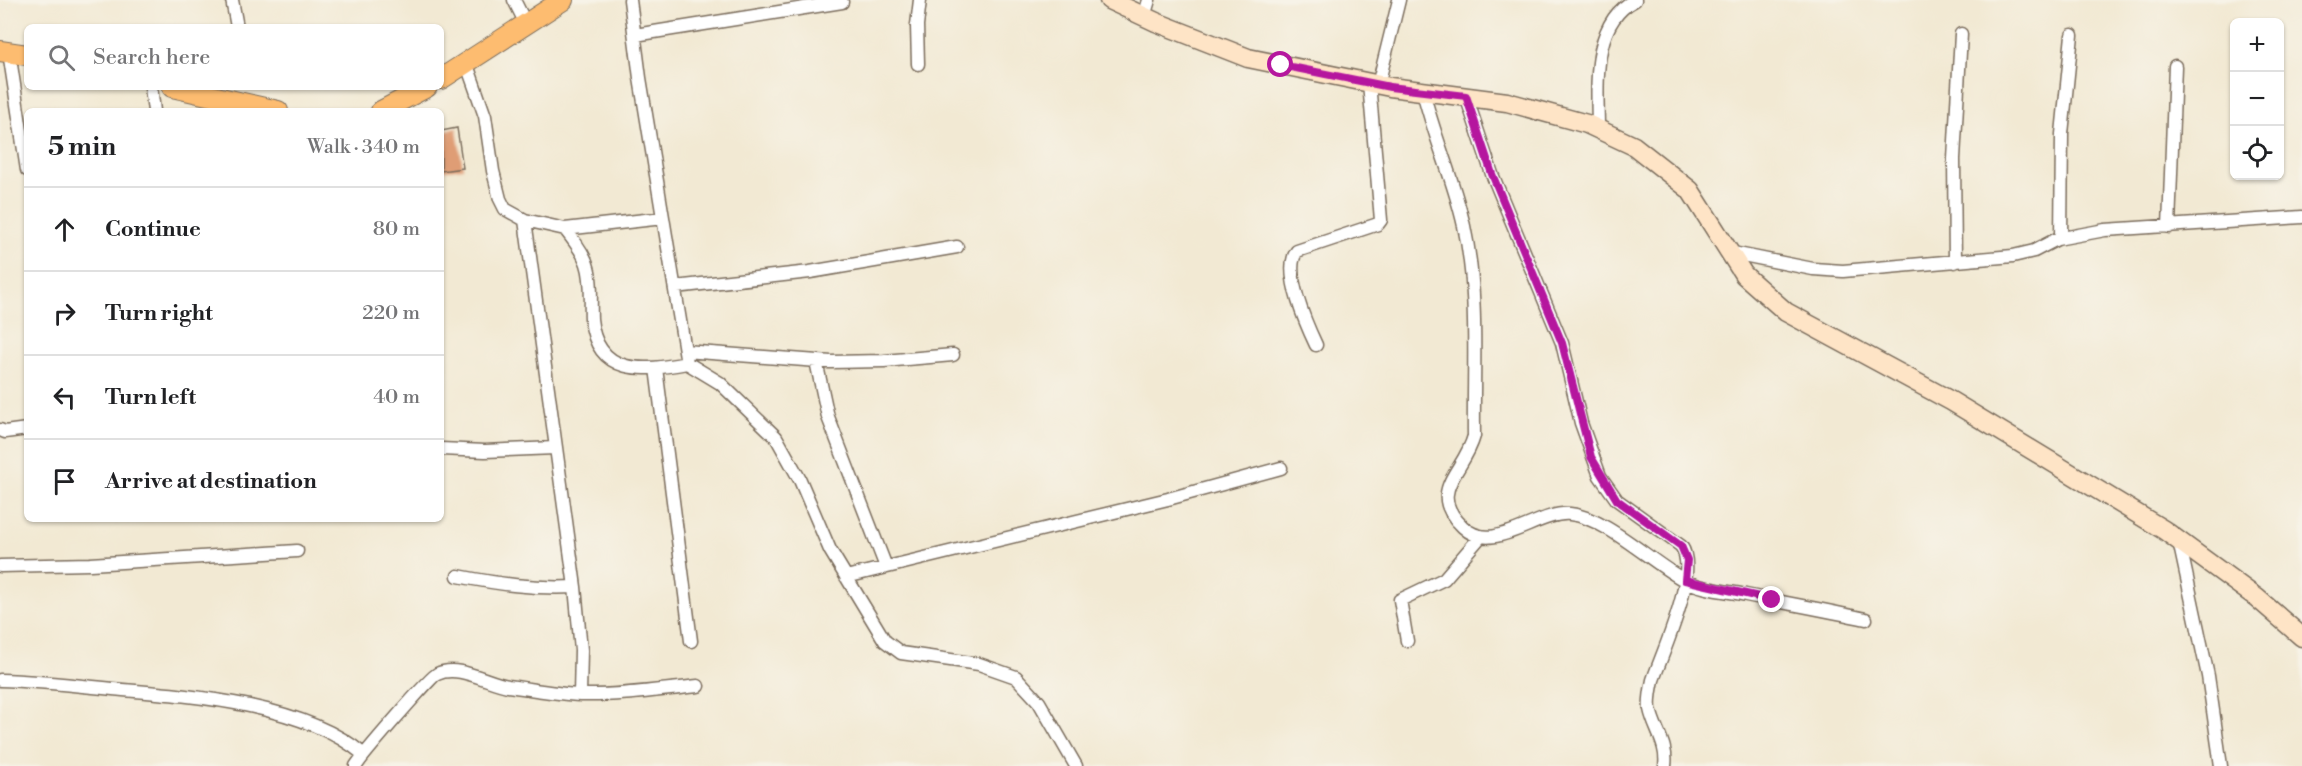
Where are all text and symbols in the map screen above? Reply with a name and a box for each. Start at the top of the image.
map controls [2230,18,2284,180]
button: + [2230,18,2284,72]
search box [24,24,444,90]
icon: search [45,41,78,74]
text: Search here [93,44,210,71]
route start [1267,51,1293,77]
button: − [2230,72,2284,126]
button: locate [2230,126,2284,180]
text: 5 min [48,131,116,163]
text: Walk · 340 m [307,135,420,160]
icon: ahead [48,213,81,246]
text: Continue [105,216,201,243]
text: 80 m [373,217,420,242]
icon: right [48,297,81,330]
text: Turn right [105,300,213,327]
text: 220 m [362,301,420,326]
icon: left [48,381,81,414]
text: Turn left [105,384,196,411]
text: 40 m [373,385,420,410]
icon: arrive [48,465,81,498]
text: Arrive at destination [105,468,317,495]
route end [1758,586,1784,612]

